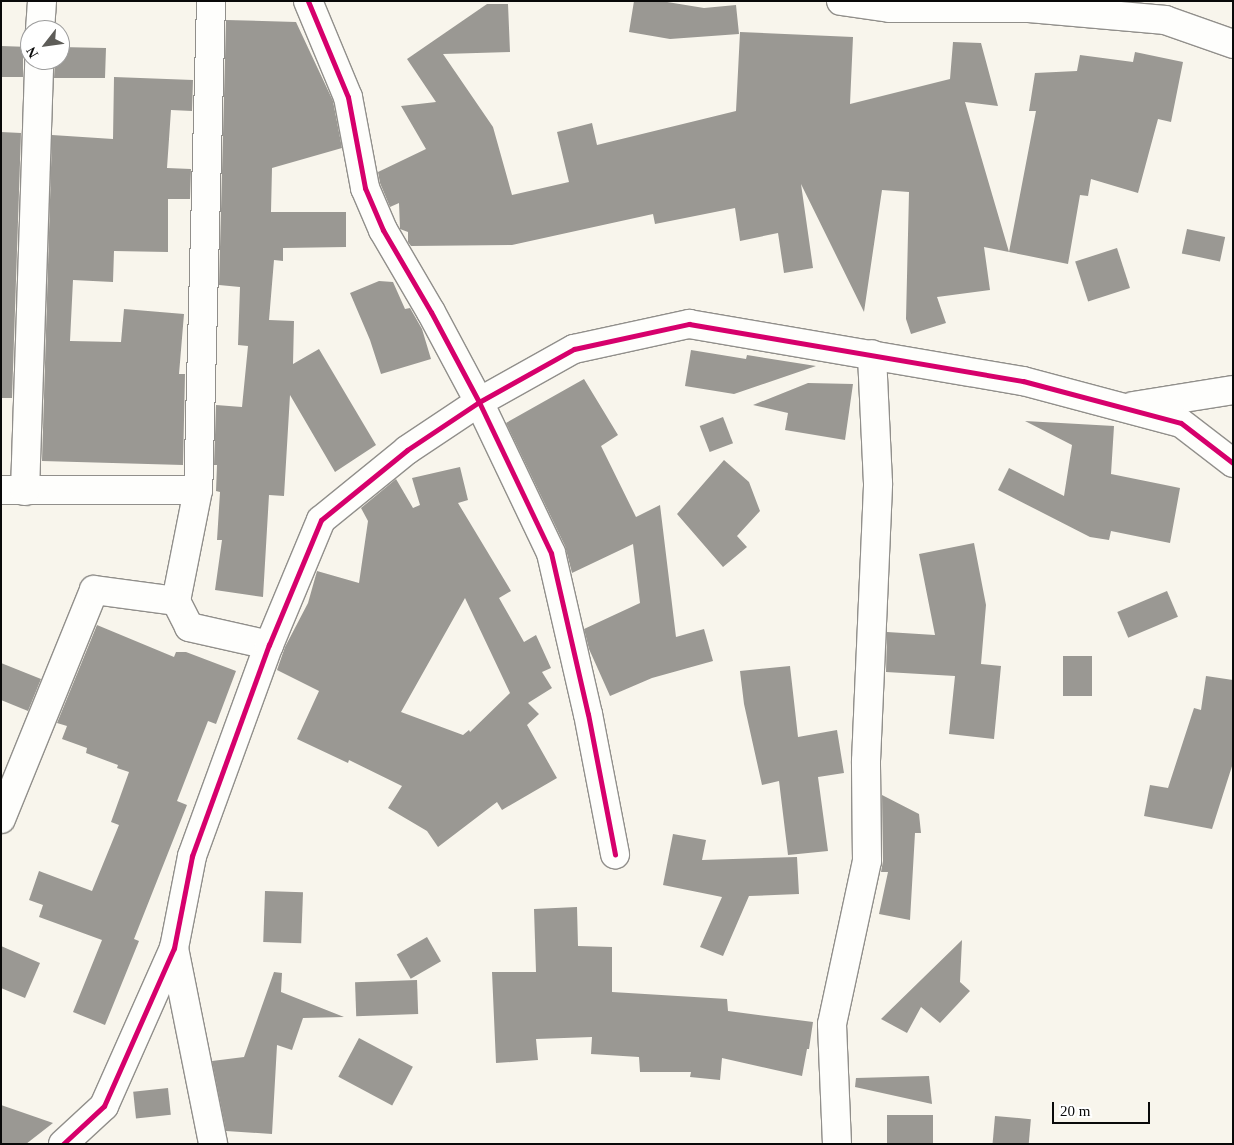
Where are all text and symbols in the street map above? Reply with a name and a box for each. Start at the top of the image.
north arrow [20,20,70,70]
text: N [23,44,41,60]
scale bar [1054,1092,1152,1124]
text: 20 m [1060,1103,1090,1119]

